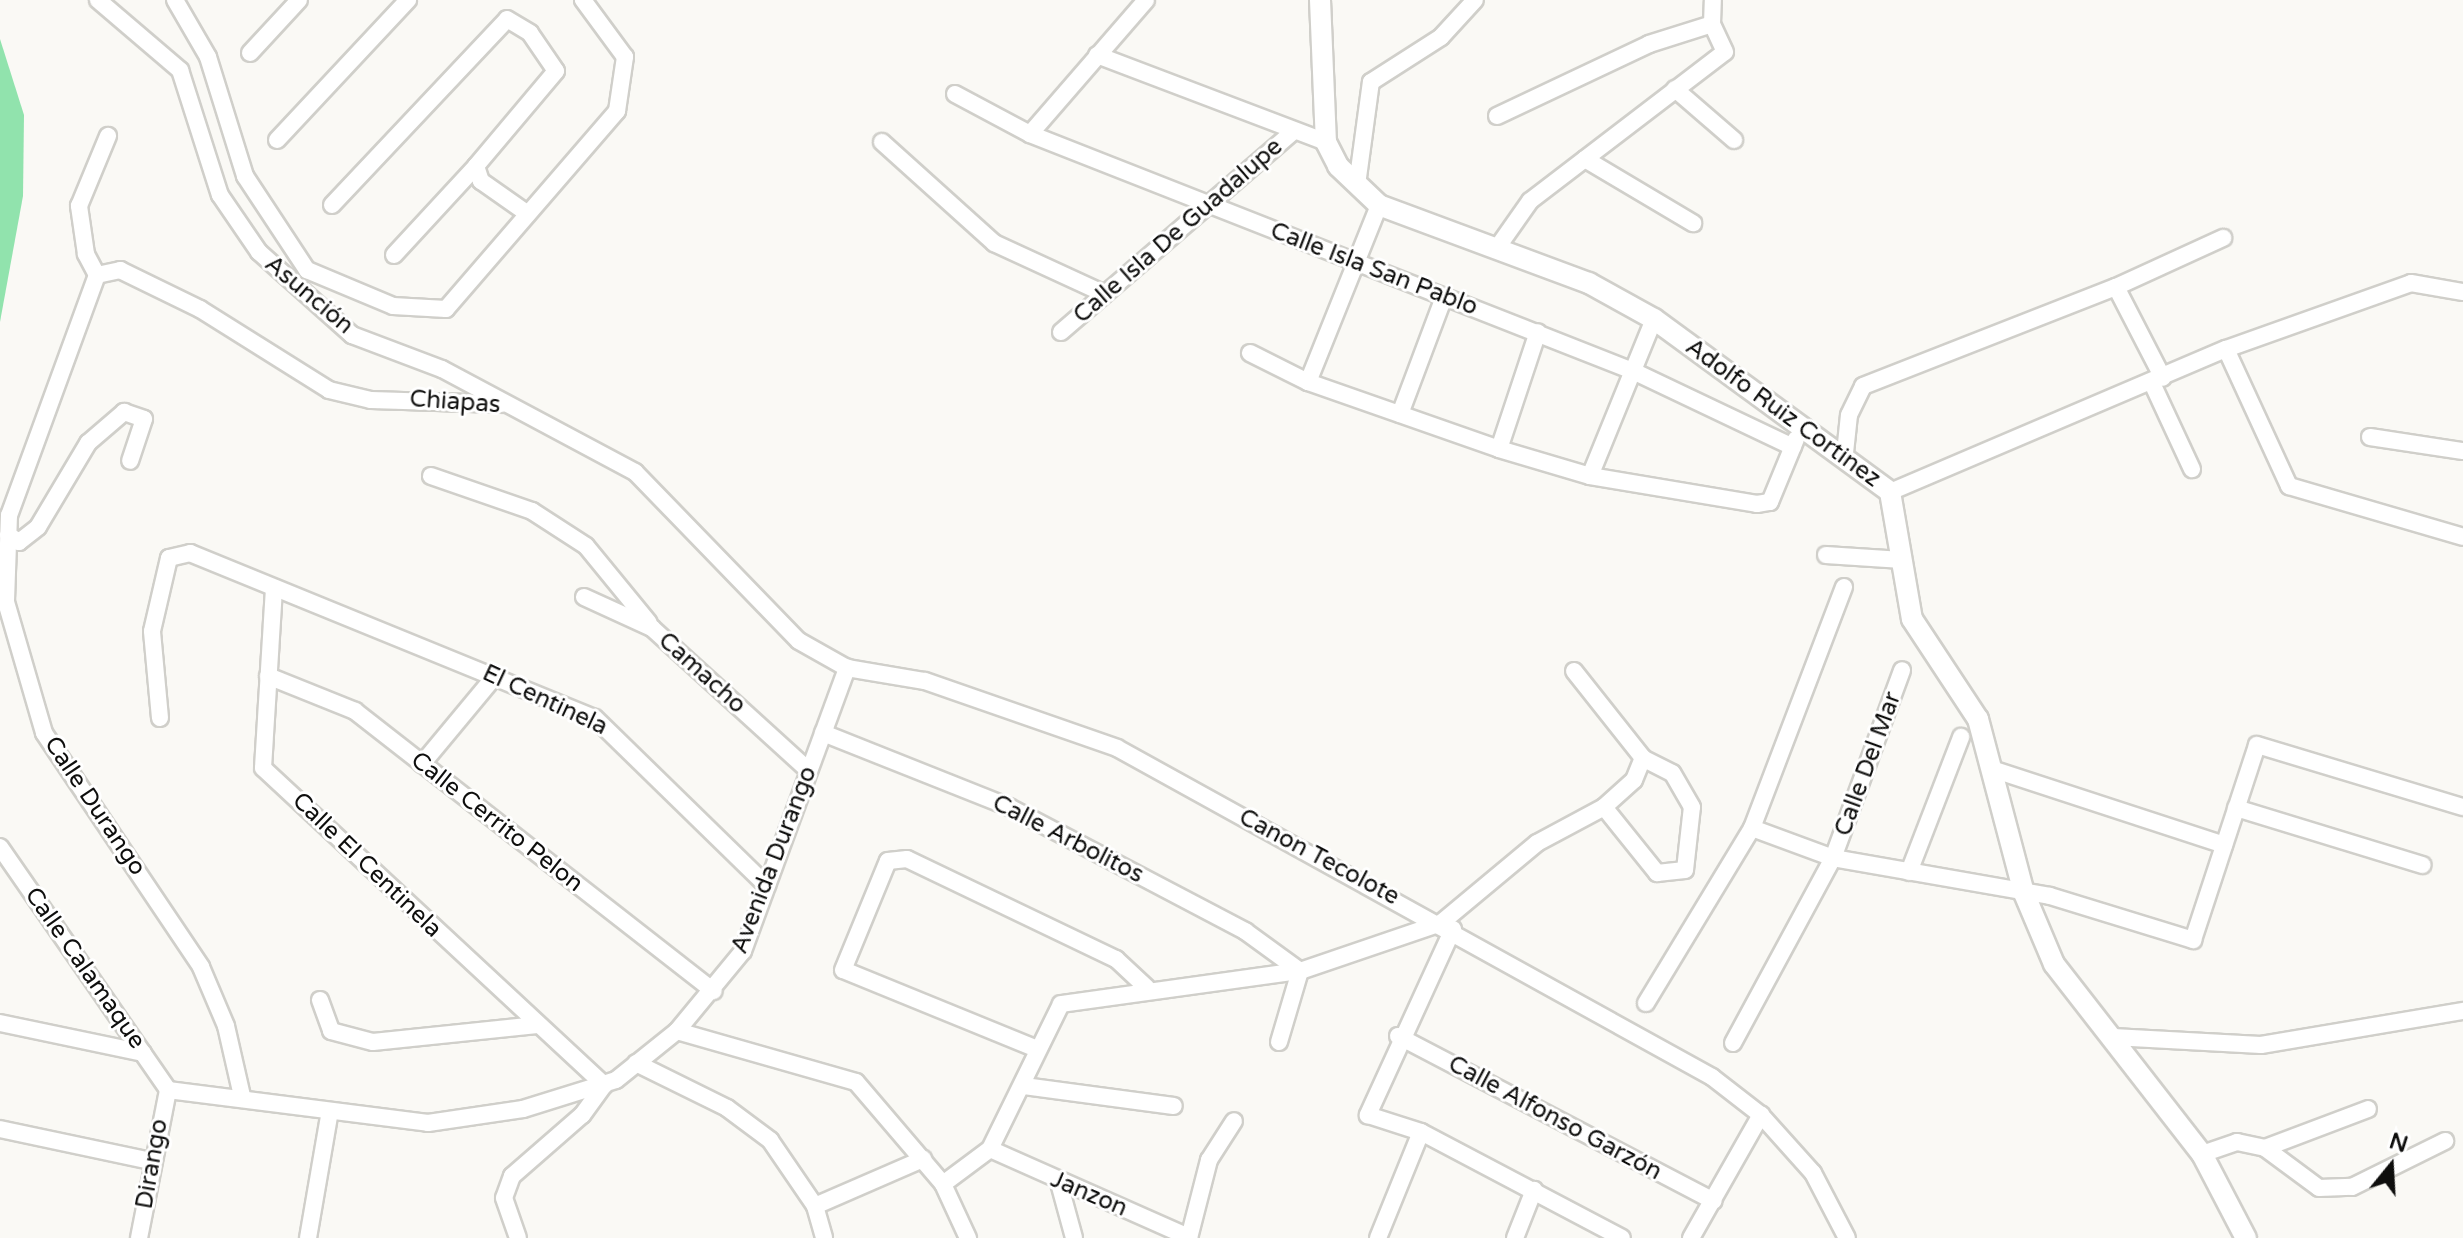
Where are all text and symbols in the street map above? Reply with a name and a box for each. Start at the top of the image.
street label: Calle Isla De Guadalupe [1068,132,1288,330]
street label: Calle Isla San Pablo [1266,216,1482,322]
street label: Asunción [259,250,359,340]
street label: Adolfo Ruiz Cortinez [1680,333,1886,493]
street label: Chiapas [409,384,501,420]
street label: Camacho [652,626,752,720]
street label: El Centinela [478,659,612,741]
street label: Calle Del Mar [1829,688,1907,840]
street label: Calle Durango [38,731,152,881]
street label: Calle Cerrito Pelon [405,746,589,898]
street label: Avenida Durango [725,762,823,958]
street label: Calle El Centinela [286,786,448,944]
street label: Calle Arbolitos [988,789,1148,889]
street label: Canon Tecolote [1234,803,1404,911]
street label: Calle Calamaque [19,882,151,1054]
street label: Calle Alfonso Garzón [1443,1049,1667,1187]
street label: Dirango [130,1117,174,1211]
north arrow [2351,1126,2431,1206]
text: N [2386,1128,2411,1158]
street label: Janzon [1046,1165,1132,1223]

